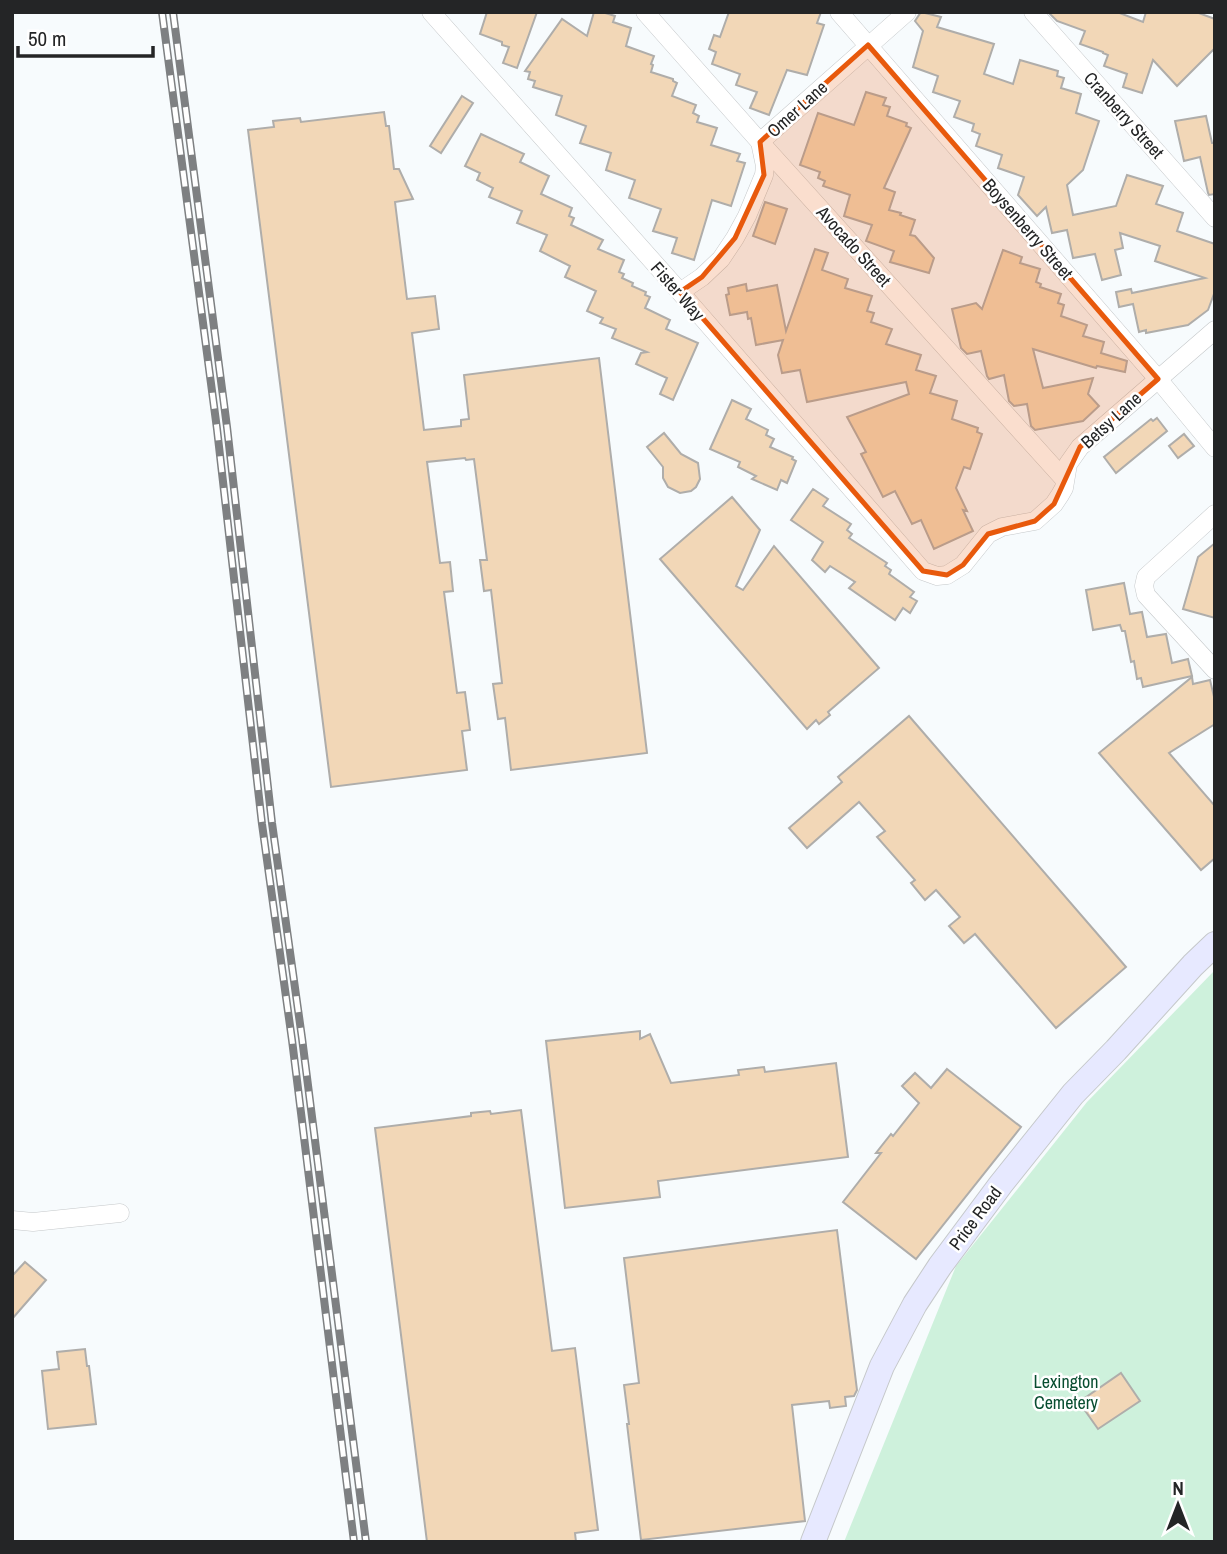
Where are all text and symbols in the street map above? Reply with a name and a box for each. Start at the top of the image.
scale bar [18,14,152,58]
text: 50 m [28,24,66,53]
street label: Cranberry Street [1078,66,1170,164]
street label: Omer Lane [761,75,833,143]
street label: Boysenberry Street [977,173,1079,285]
street label: Avocado Street [810,199,897,292]
street label: Fister Way [645,256,711,326]
street label: Betsy Lane [1075,386,1147,454]
street label: Price Road [943,1181,1007,1255]
park label: Lexington Cemetery [1034,1369,1099,1415]
north arrow [1143,1470,1213,1540]
text: N [1172,1475,1184,1501]

